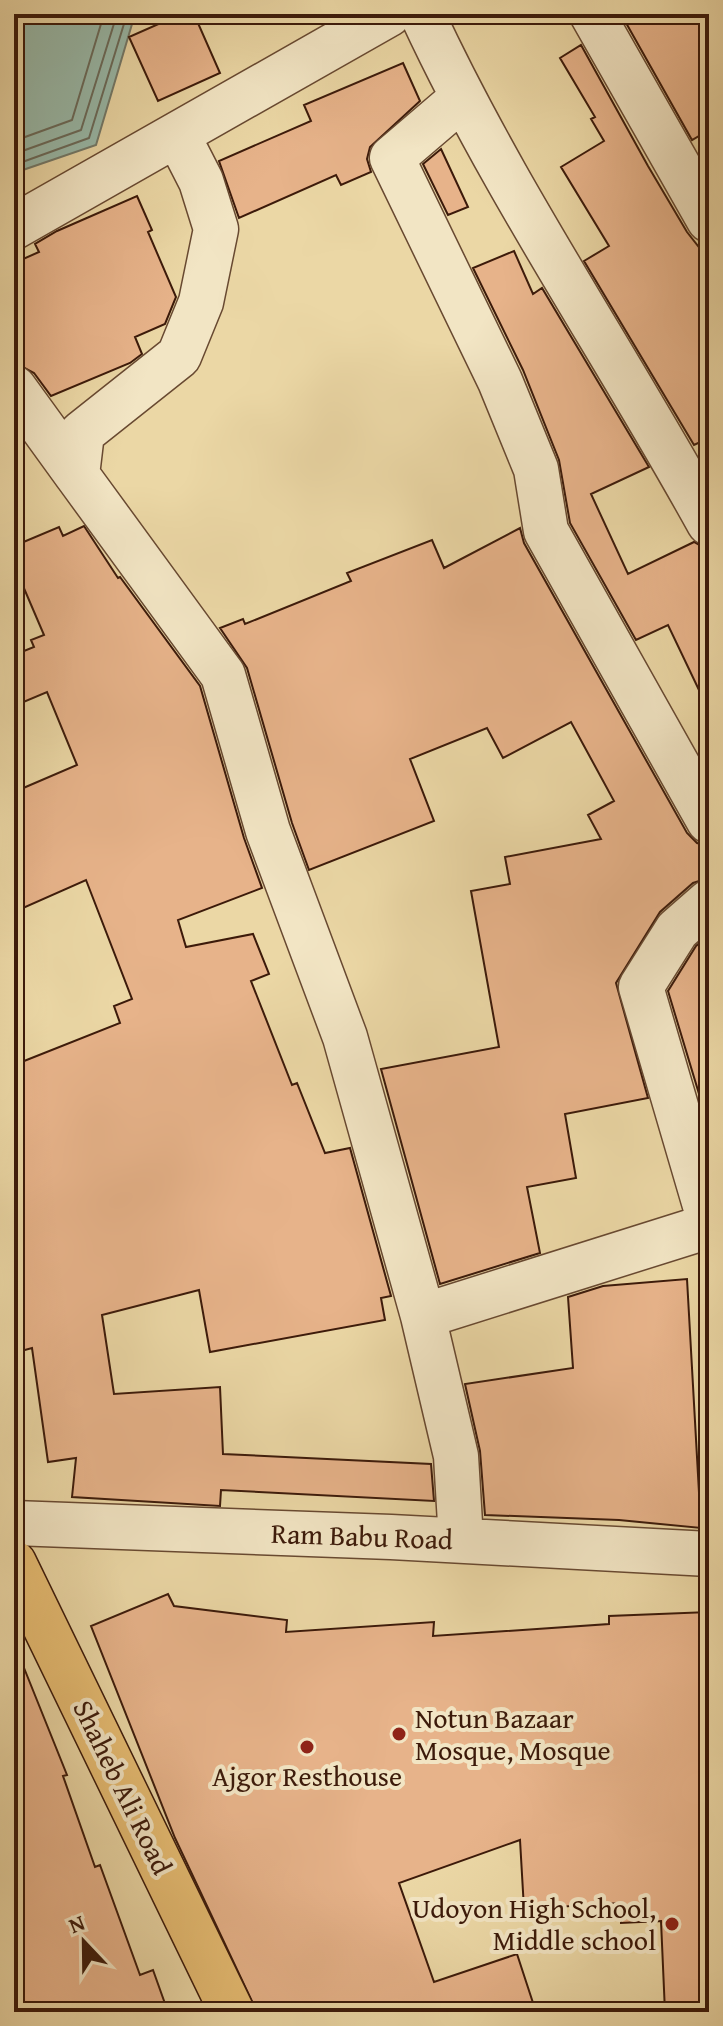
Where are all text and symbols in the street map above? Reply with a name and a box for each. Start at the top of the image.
street label: Ram Babu Road [270,1512,454,1559]
street label: Shaheb Ali Road [63,1693,183,1881]
place label: Notun Bazaar Mosque, Mosque [415,1697,611,1770]
marker: Notun Bazaar Mosque, Mosque [390,1725,408,1743]
marker: Ajgor Resthouse [298,1738,316,1756]
place label: Ajgor Resthouse [212,1755,402,1796]
place label: Udoyon High School, Middle school [412,1887,656,1960]
north arrow [44,1902,124,1982]
text: N [64,1906,90,1941]
marker: Udoyon High School, Middle school [663,1915,681,1933]

